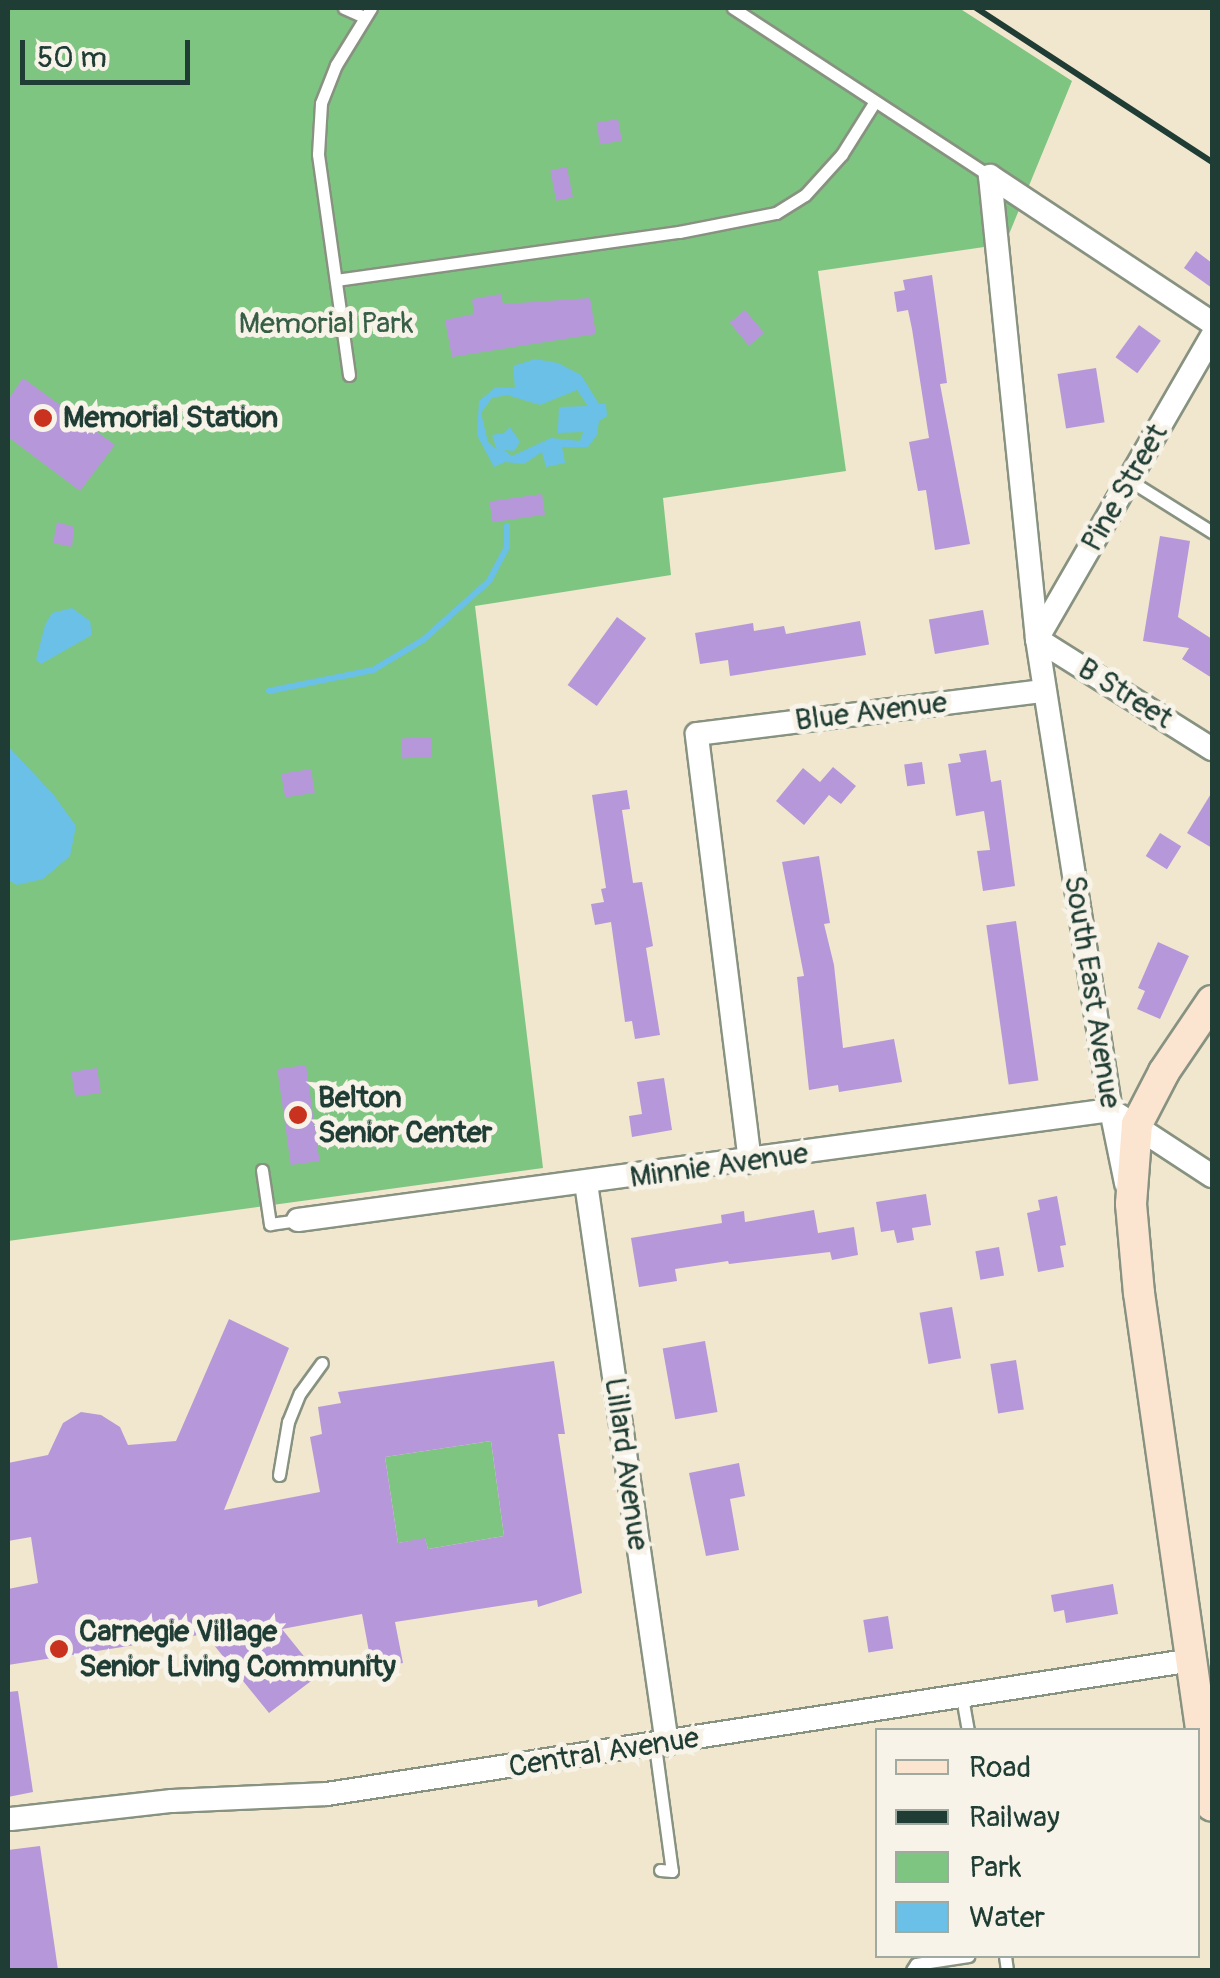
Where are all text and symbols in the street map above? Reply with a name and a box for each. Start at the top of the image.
scale bar [25,20,195,82]
text: 50 m [37,39,107,76]
park label: Memorial Park [238,306,414,342]
place label: Memorial Station [63,400,278,436]
marker: Memorial Station [32,407,54,429]
street label: Pine Street [1074,418,1176,558]
street label: B Street [1071,651,1179,737]
street label: Blue Avenue [793,685,949,739]
street label: South East Avenue [1056,873,1128,1111]
place label: Belton Senior Center [318,1080,492,1150]
marker: Belton Senior Center [287,1104,309,1126]
street label: Minnie Avenue [628,1136,810,1196]
street label: Lillard Avenue [596,1375,656,1553]
place label: Carnegie Village Senior Living Community [79,1614,396,1684]
marker: Carnegie Village Senior Living Community [48,1638,70,1660]
street label: Central Avenue [506,1720,702,1786]
legend [875,1728,1200,1958]
text: Road [969,1749,1031,1786]
text: Railway [969,1799,1060,1836]
text: Park [969,1849,1022,1886]
text: Water [969,1899,1045,1936]

